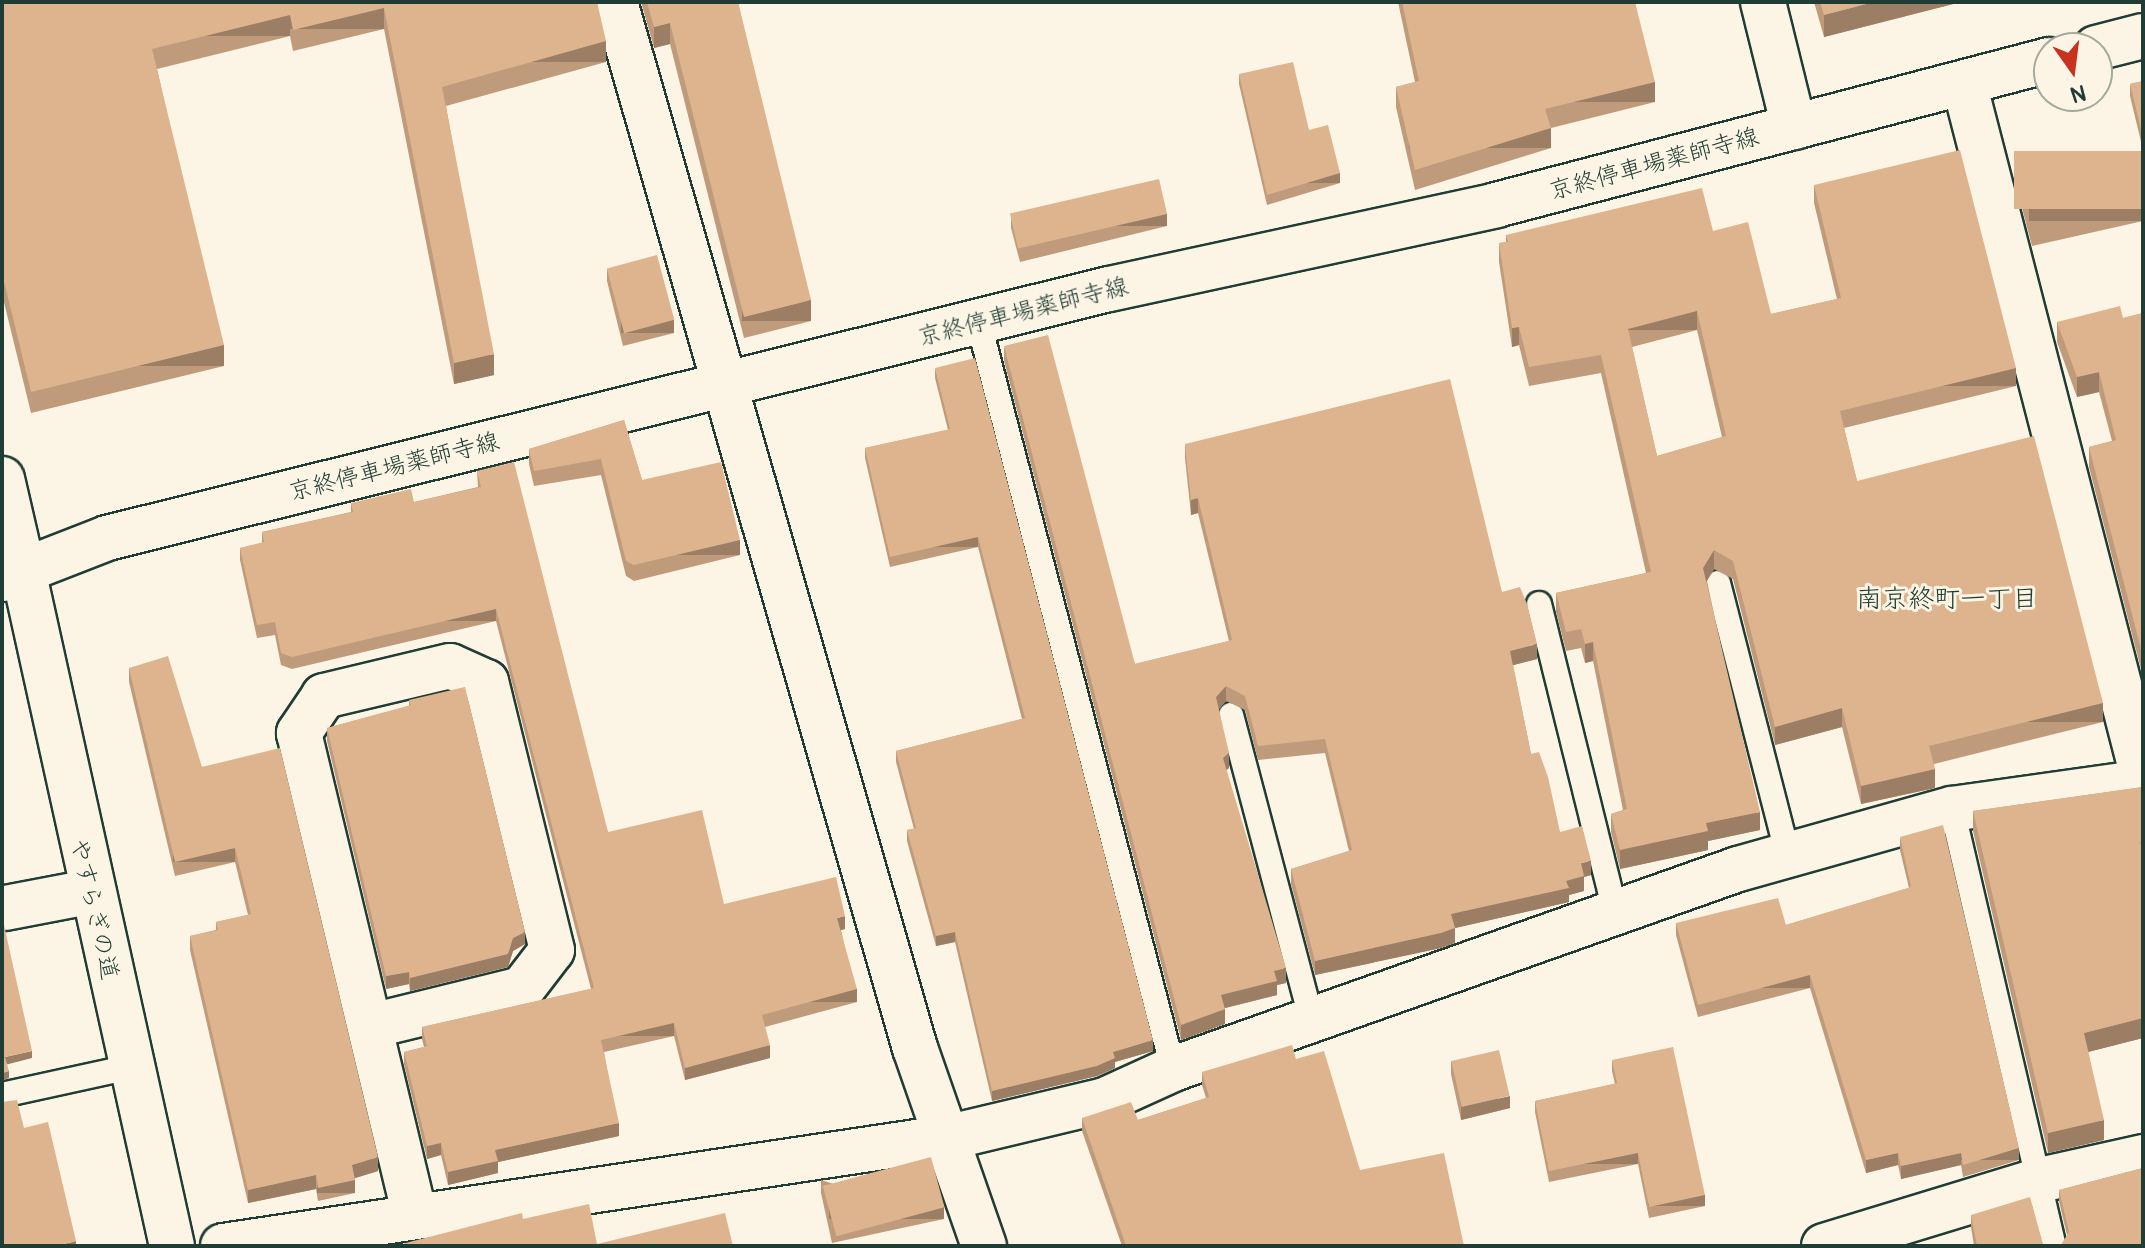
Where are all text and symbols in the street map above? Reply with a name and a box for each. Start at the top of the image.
north arrow [2033,32,2113,112]
text: N [2068,78,2089,109]
street label: 京終停車場薬師寺線 [1546,122,1762,206]
street label: 京終停車場薬師寺線 [915,272,1131,352]
street label: 京終停車場薬師寺線 [286,427,502,507]
district label: 南京終町一丁目 [1856,584,2038,616]
street label: やすらぎの道 [64,836,124,982]

